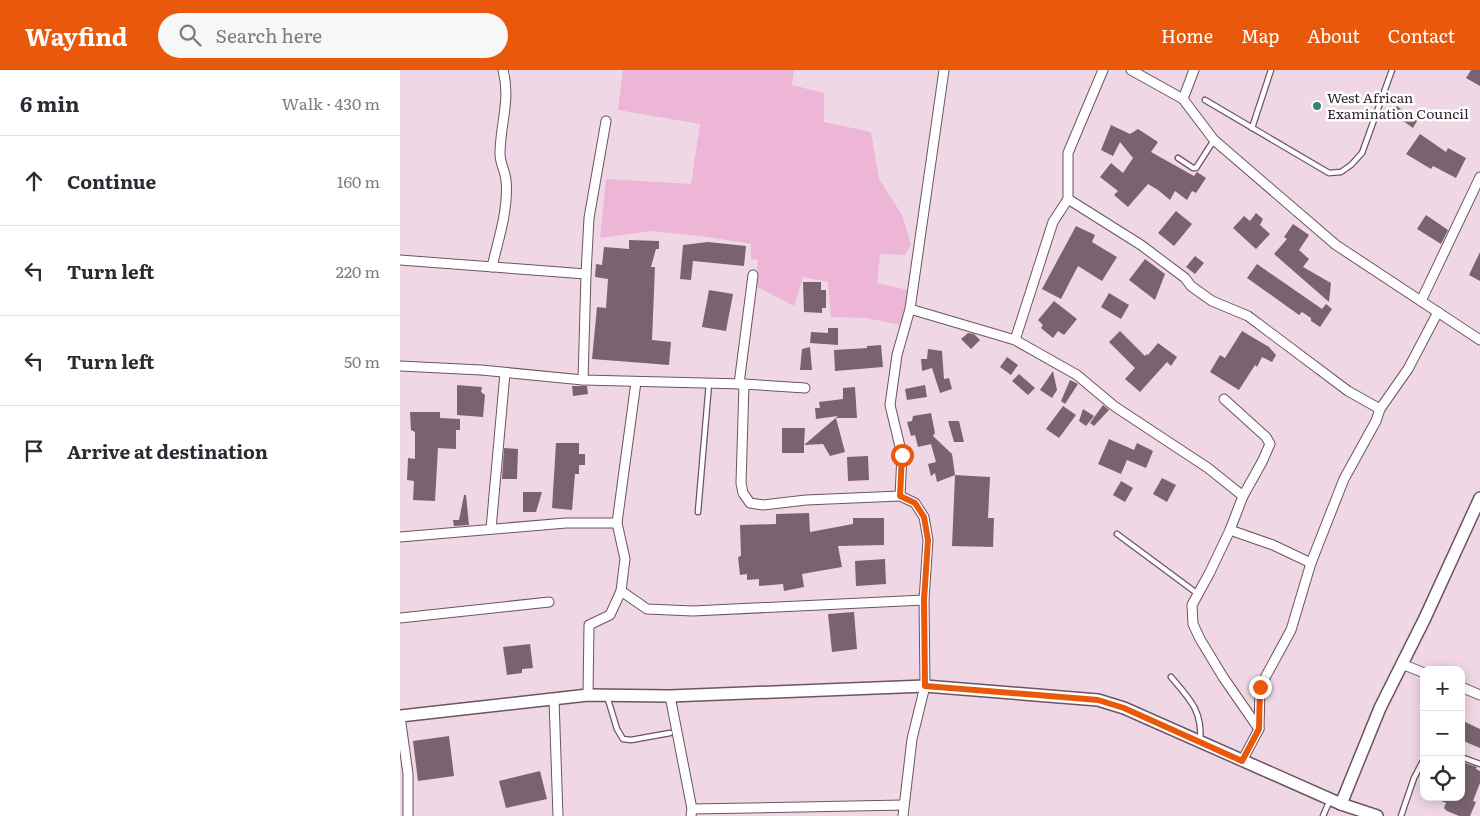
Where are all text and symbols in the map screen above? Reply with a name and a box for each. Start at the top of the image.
search box [158,13,508,58]
text: Wayfind [25,18,128,53]
icon: search [176,21,204,49]
text: Search here [216,21,322,49]
text: Home [1161,22,1213,49]
text: Map [1241,22,1279,49]
text: About [1307,22,1360,49]
text: Contact [1388,22,1455,49]
text: 6 min [20,87,80,118]
place label: West African Examination Council [1327,87,1469,123]
text: Walk · 430 m [282,91,380,115]
marker: West African Examination Council [1311,100,1323,112]
icon: ahead [20,167,48,195]
text: Continue [67,167,156,195]
text: 160 m [337,169,380,193]
icon: left [20,257,48,285]
text: Turn left [67,257,154,285]
text: 220 m [336,259,380,283]
icon: left [20,347,48,375]
text: Turn left [67,347,154,375]
text: 50 m [344,349,380,373]
icon: arrive [20,437,48,465]
text: Arrive at destination [67,437,268,465]
route start [891,444,914,467]
map controls [1420,666,1465,801]
button: + [1420,666,1465,711]
route end [1249,676,1272,699]
button: − [1420,711,1465,756]
button: locate [1420,756,1465,801]

